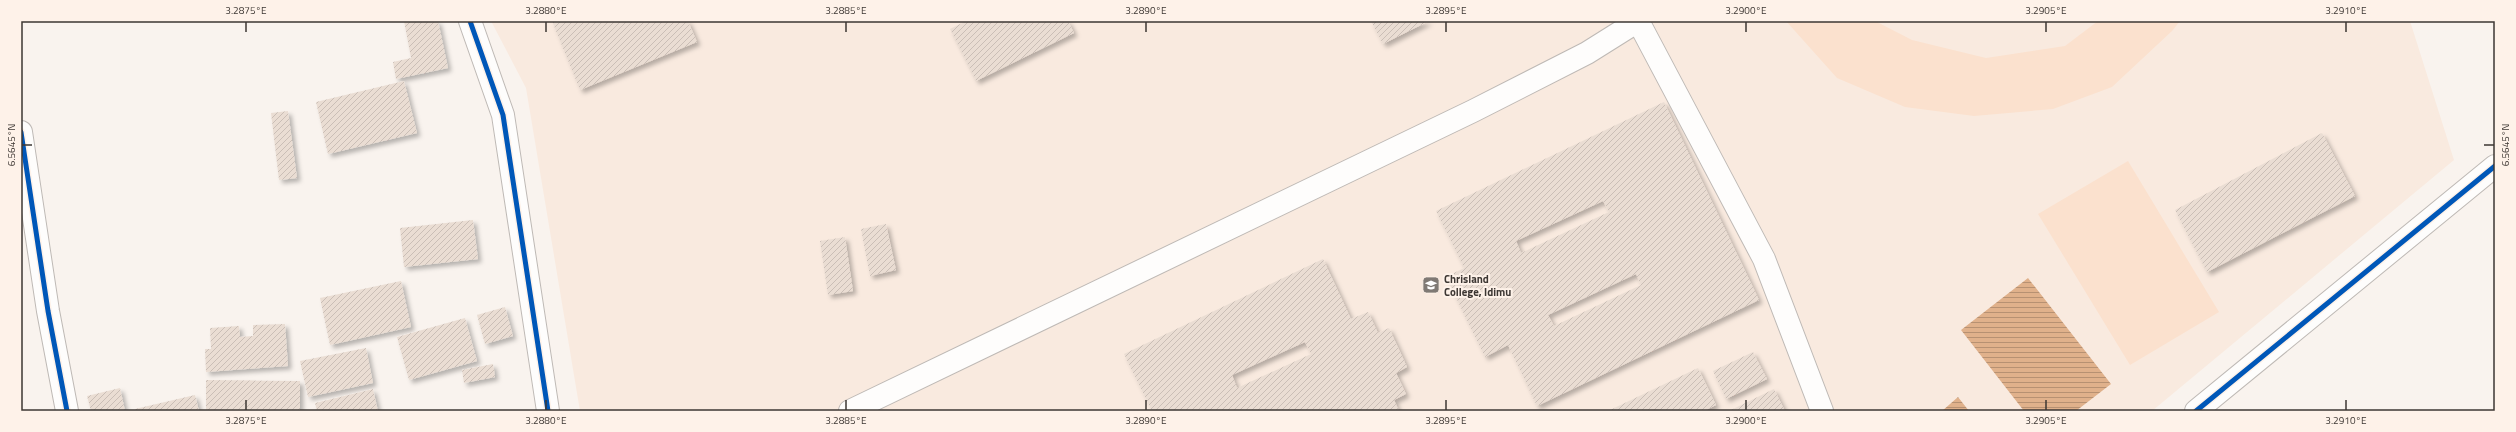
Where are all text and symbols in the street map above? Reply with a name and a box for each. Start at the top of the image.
text: 3.2875°E [225,3,267,18]
text: 3.2880°E [525,3,567,18]
text: 3.2885°E [825,3,867,18]
text: 3.2890°E [1125,3,1167,18]
text: 3.2895°E [1425,3,1467,18]
text: 3.2900°E [1725,3,1767,18]
text: 3.2905°E [2025,3,2067,18]
text: 3.2910°E [2325,3,2367,18]
text: 6.5645°N [4,124,19,166]
text: 6.5645°N [2498,124,2513,166]
place label: Chrisland College, Idimu [1444,271,1511,300]
school or university icon: Chrisland College, Idimu [1421,275,1441,295]
text: 3.2875°E [225,413,267,428]
text: 3.2880°E [525,413,567,428]
text: 3.2885°E [825,413,867,428]
text: 3.2890°E [1125,413,1167,428]
text: 3.2895°E [1425,413,1467,428]
text: 3.2900°E [1725,413,1767,428]
text: 3.2905°E [2025,413,2067,428]
text: 3.2910°E [2325,413,2367,428]

